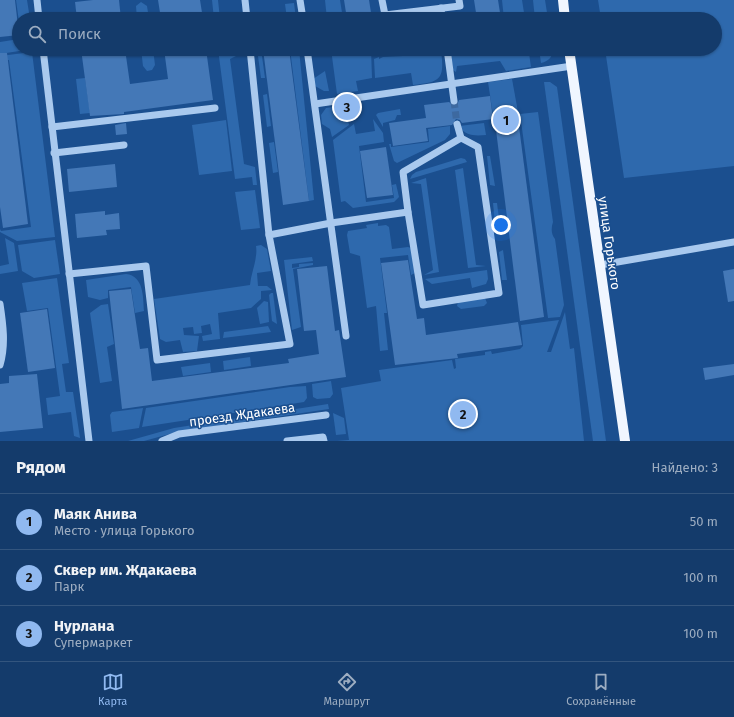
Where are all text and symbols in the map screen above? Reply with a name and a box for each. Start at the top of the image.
search box [12,12,722,56]
icon: search [26,23,48,45]
text: Поиск [58,25,101,43]
pin: 3 [334,92,360,122]
pin: 1 [493,105,519,135]
street label: улица Горького [596,195,623,291]
your location [491,215,511,235]
pin: 2 [450,399,476,429]
street label: проезд Ждакаева [188,400,296,429]
text: Рядом [16,457,66,478]
text: Найдено: 3 [652,460,718,475]
text: Маяк Анива [54,505,137,523]
text: 1 [26,514,32,529]
text: 50 m [690,514,718,529]
text: Место · улица Горького [54,523,195,538]
text: Сквер им. Ждакаева [54,561,197,579]
text: 2 [26,570,32,585]
text: 100 m [683,570,718,585]
text: Парк [54,579,84,594]
text: Нурлана [54,617,114,635]
text: 3 [26,626,32,641]
text: 100 m [683,626,718,641]
text: Супермаркет [54,635,132,650]
tab: Карта [98,671,127,708]
tab: Маршрут [323,671,370,708]
tab: Сохранённые [566,671,636,708]

